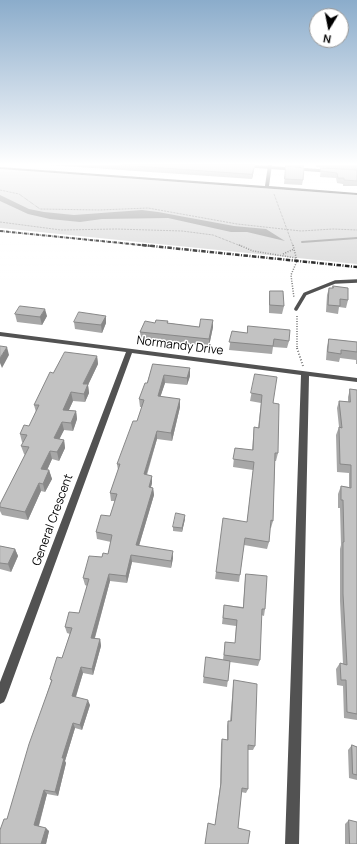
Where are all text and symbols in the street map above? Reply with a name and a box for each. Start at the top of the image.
north arrow [309,8,349,48]
text: N [322,31,332,47]
street label: Normandy Drive [136,334,224,358]
street label: General Crescent [30,472,76,568]

